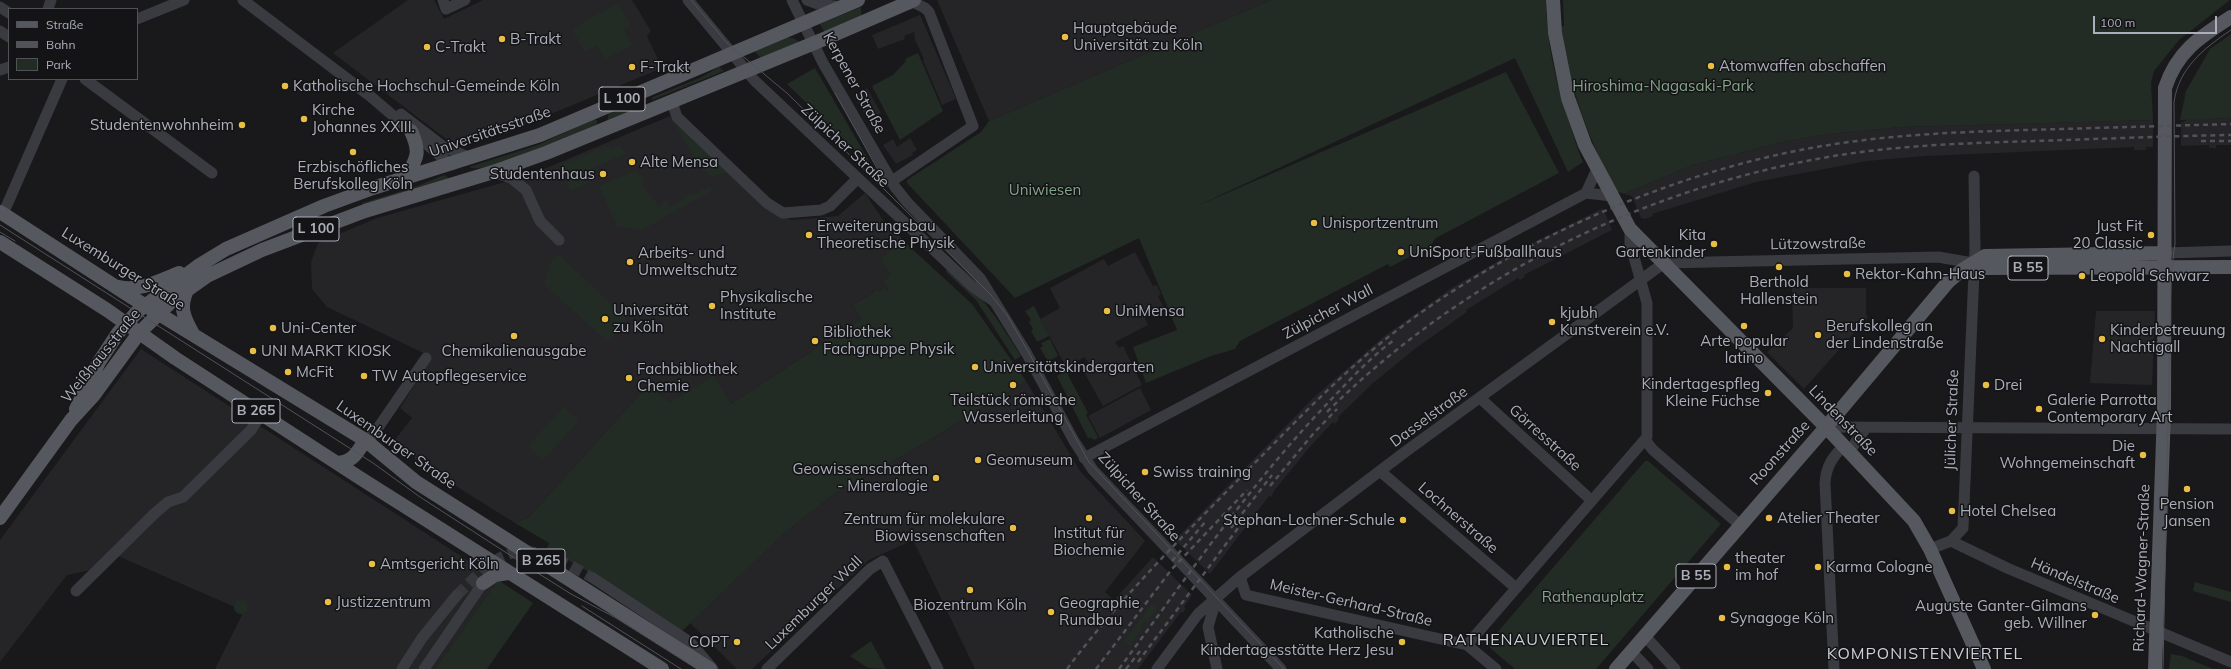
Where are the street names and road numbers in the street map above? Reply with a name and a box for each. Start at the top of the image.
street label: Kerpener Straße [819,29,889,137]
road number: L 100 [599,87,645,111]
street label: Zülpicher Straße [797,101,893,191]
street label: Universitätsstraße [427,103,553,161]
road number: L 100 [293,217,339,241]
street label: Luxemburger Straße [58,224,188,314]
street label: Lützowstraße [1770,234,1866,254]
road number: B 55 [2008,256,2048,280]
street label: Zülpicher Wall [1280,281,1376,343]
street label: Weißhausstraße [58,305,144,407]
street label: Jülicher Straße [1941,369,1963,471]
street label: Lindenstraße [1805,382,1881,460]
street label: Dasselstraße [1387,383,1471,451]
street label: Luxemburger Straße [333,397,459,493]
road number: B 265 [232,399,280,423]
street label: Görresstraße [1505,401,1585,475]
street label: Roonstraße [1746,417,1814,489]
street label: Zülpicher Straße [1094,449,1184,545]
street label: Lochnerstraße [1414,478,1502,558]
street label: Richard-Wagner-Straße [2130,484,2154,652]
road number: B 265 [517,549,565,573]
street label: Luxemburger Wall [762,552,866,654]
street label: Händelstraße [2028,554,2122,608]
road number: B 55 [1676,564,1716,588]
street label: Meister-Gerhard-Straße [1268,576,1434,630]

